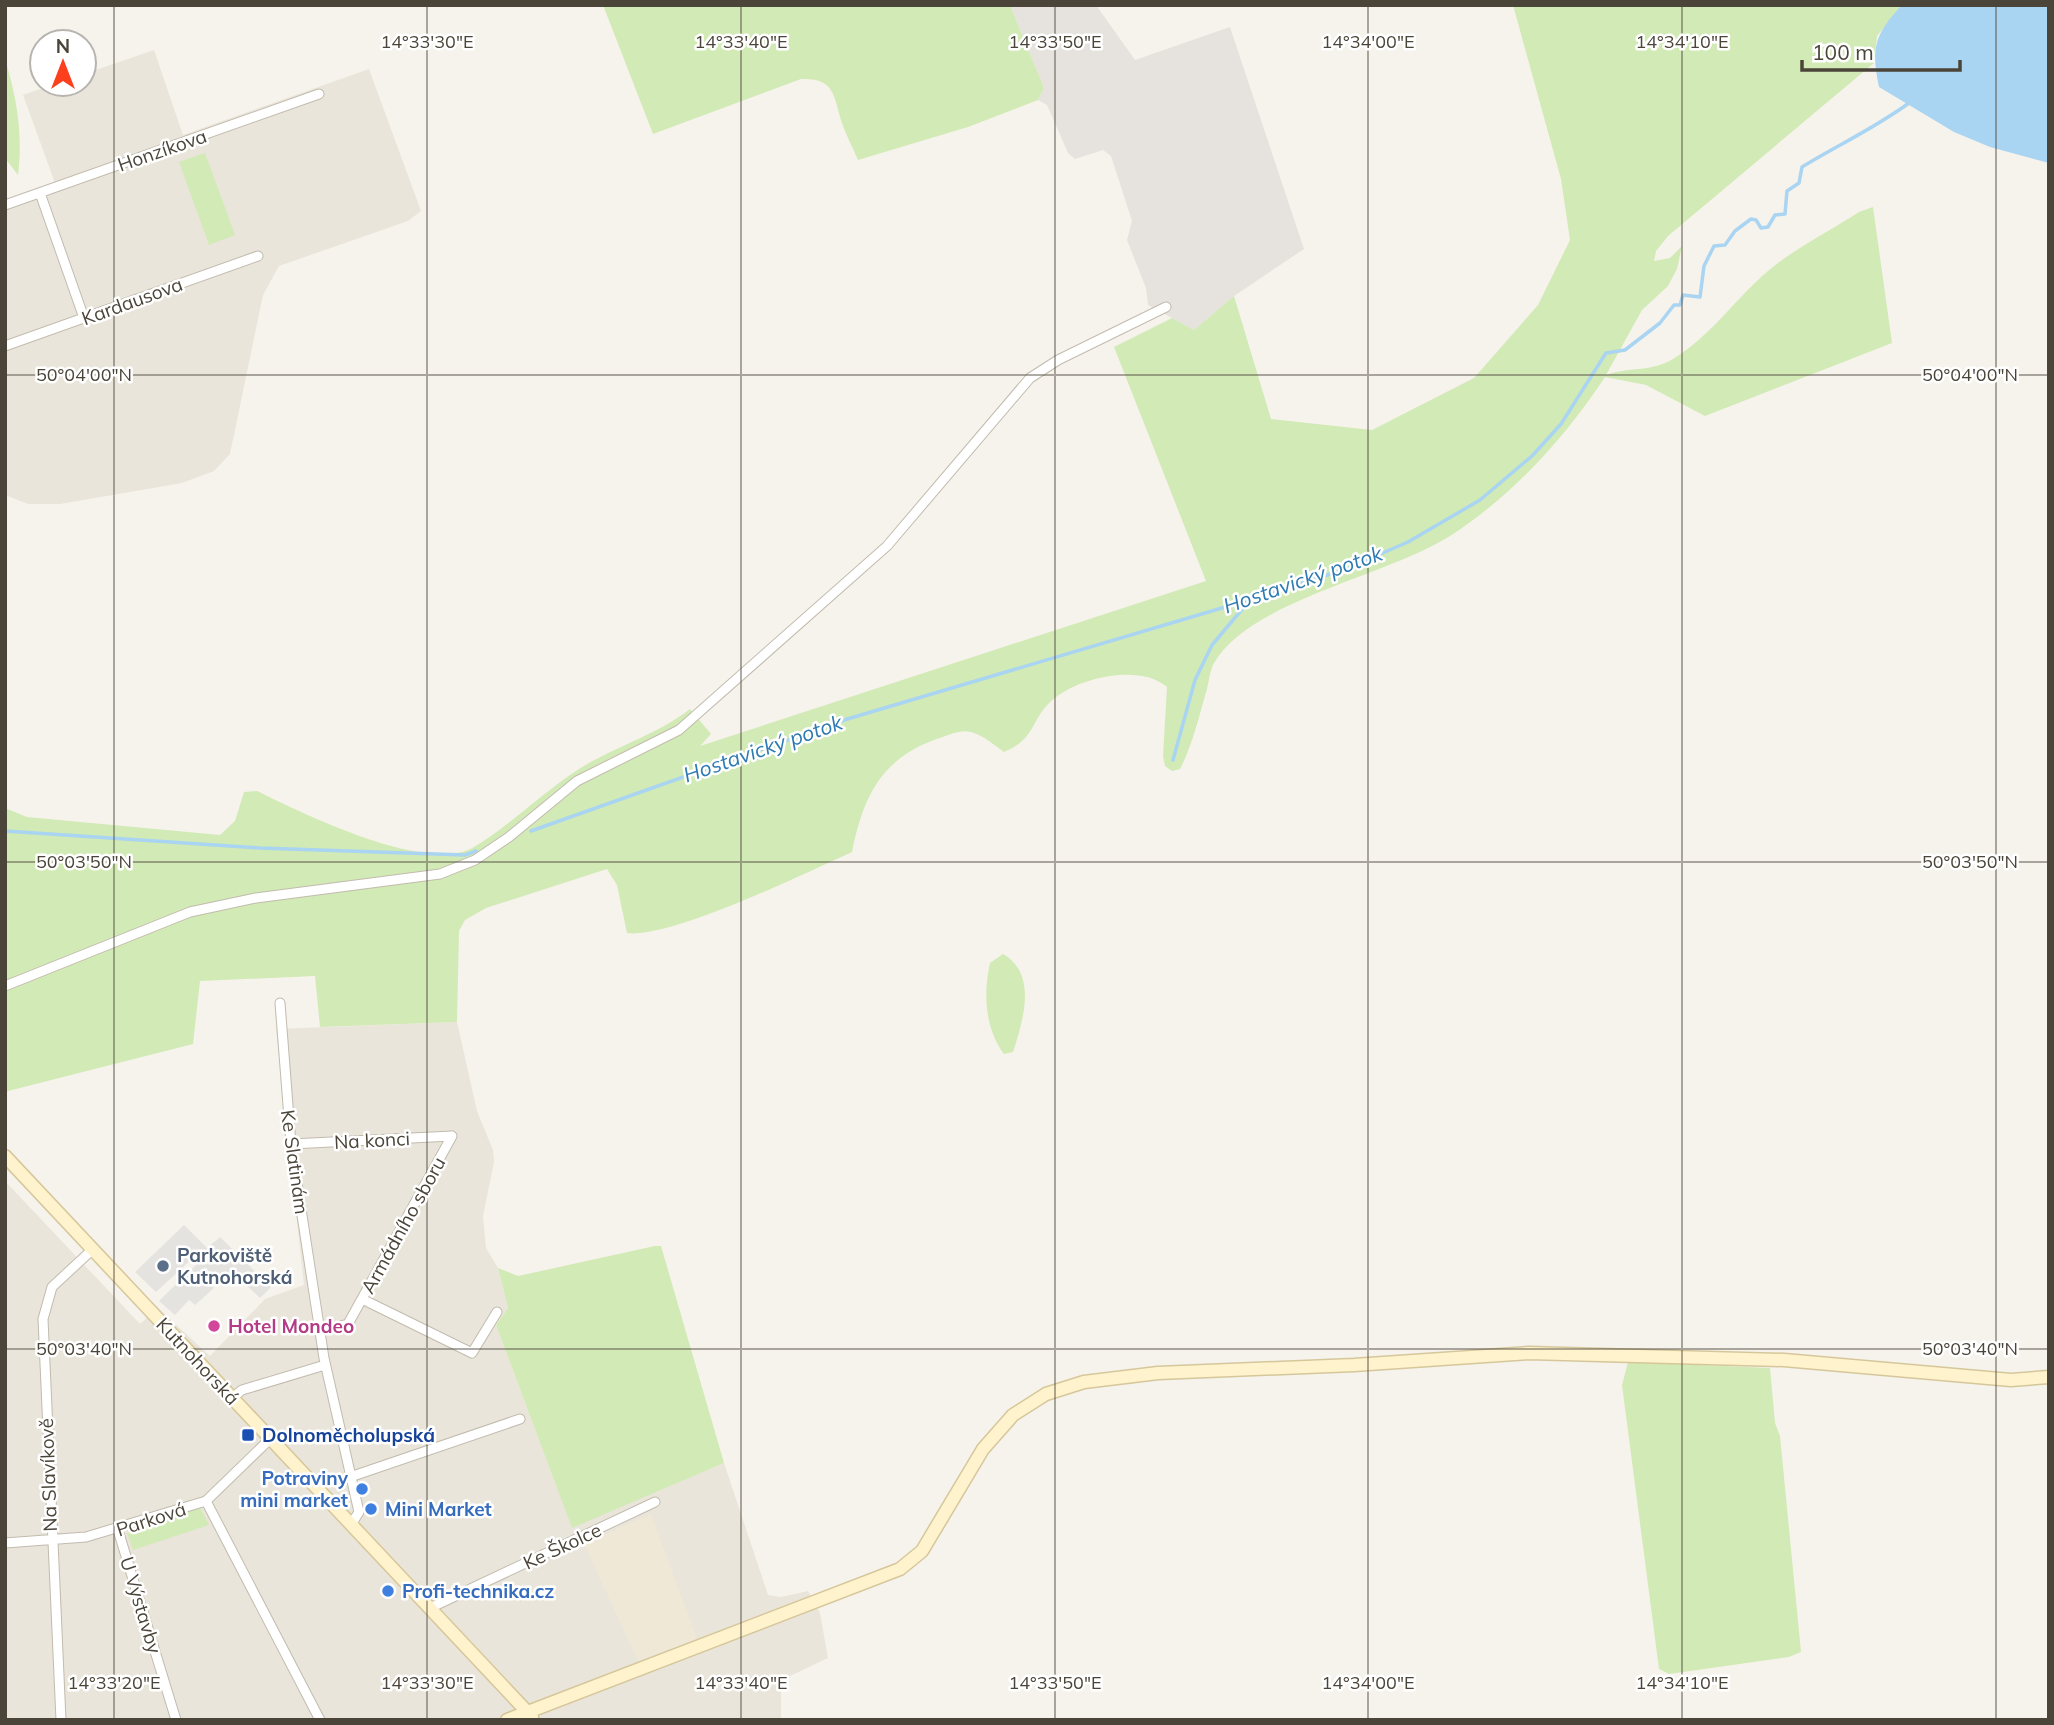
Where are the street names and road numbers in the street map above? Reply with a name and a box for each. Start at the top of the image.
street label: Honzíkova [114,124,210,176]
street label: Kardausova [78,272,186,330]
street label: Ke Slatinám [276,1108,314,1216]
street label: Na konci [333,1126,411,1154]
street label: Armádního sboru [355,1152,451,1298]
street label: Kutnohorská [151,1312,245,1410]
street label: Na Slavíkově [34,1418,62,1532]
street label: Parková [113,1496,189,1542]
street label: Ke Školce [519,1517,605,1575]
street label: U Výstavby [115,1554,167,1656]

